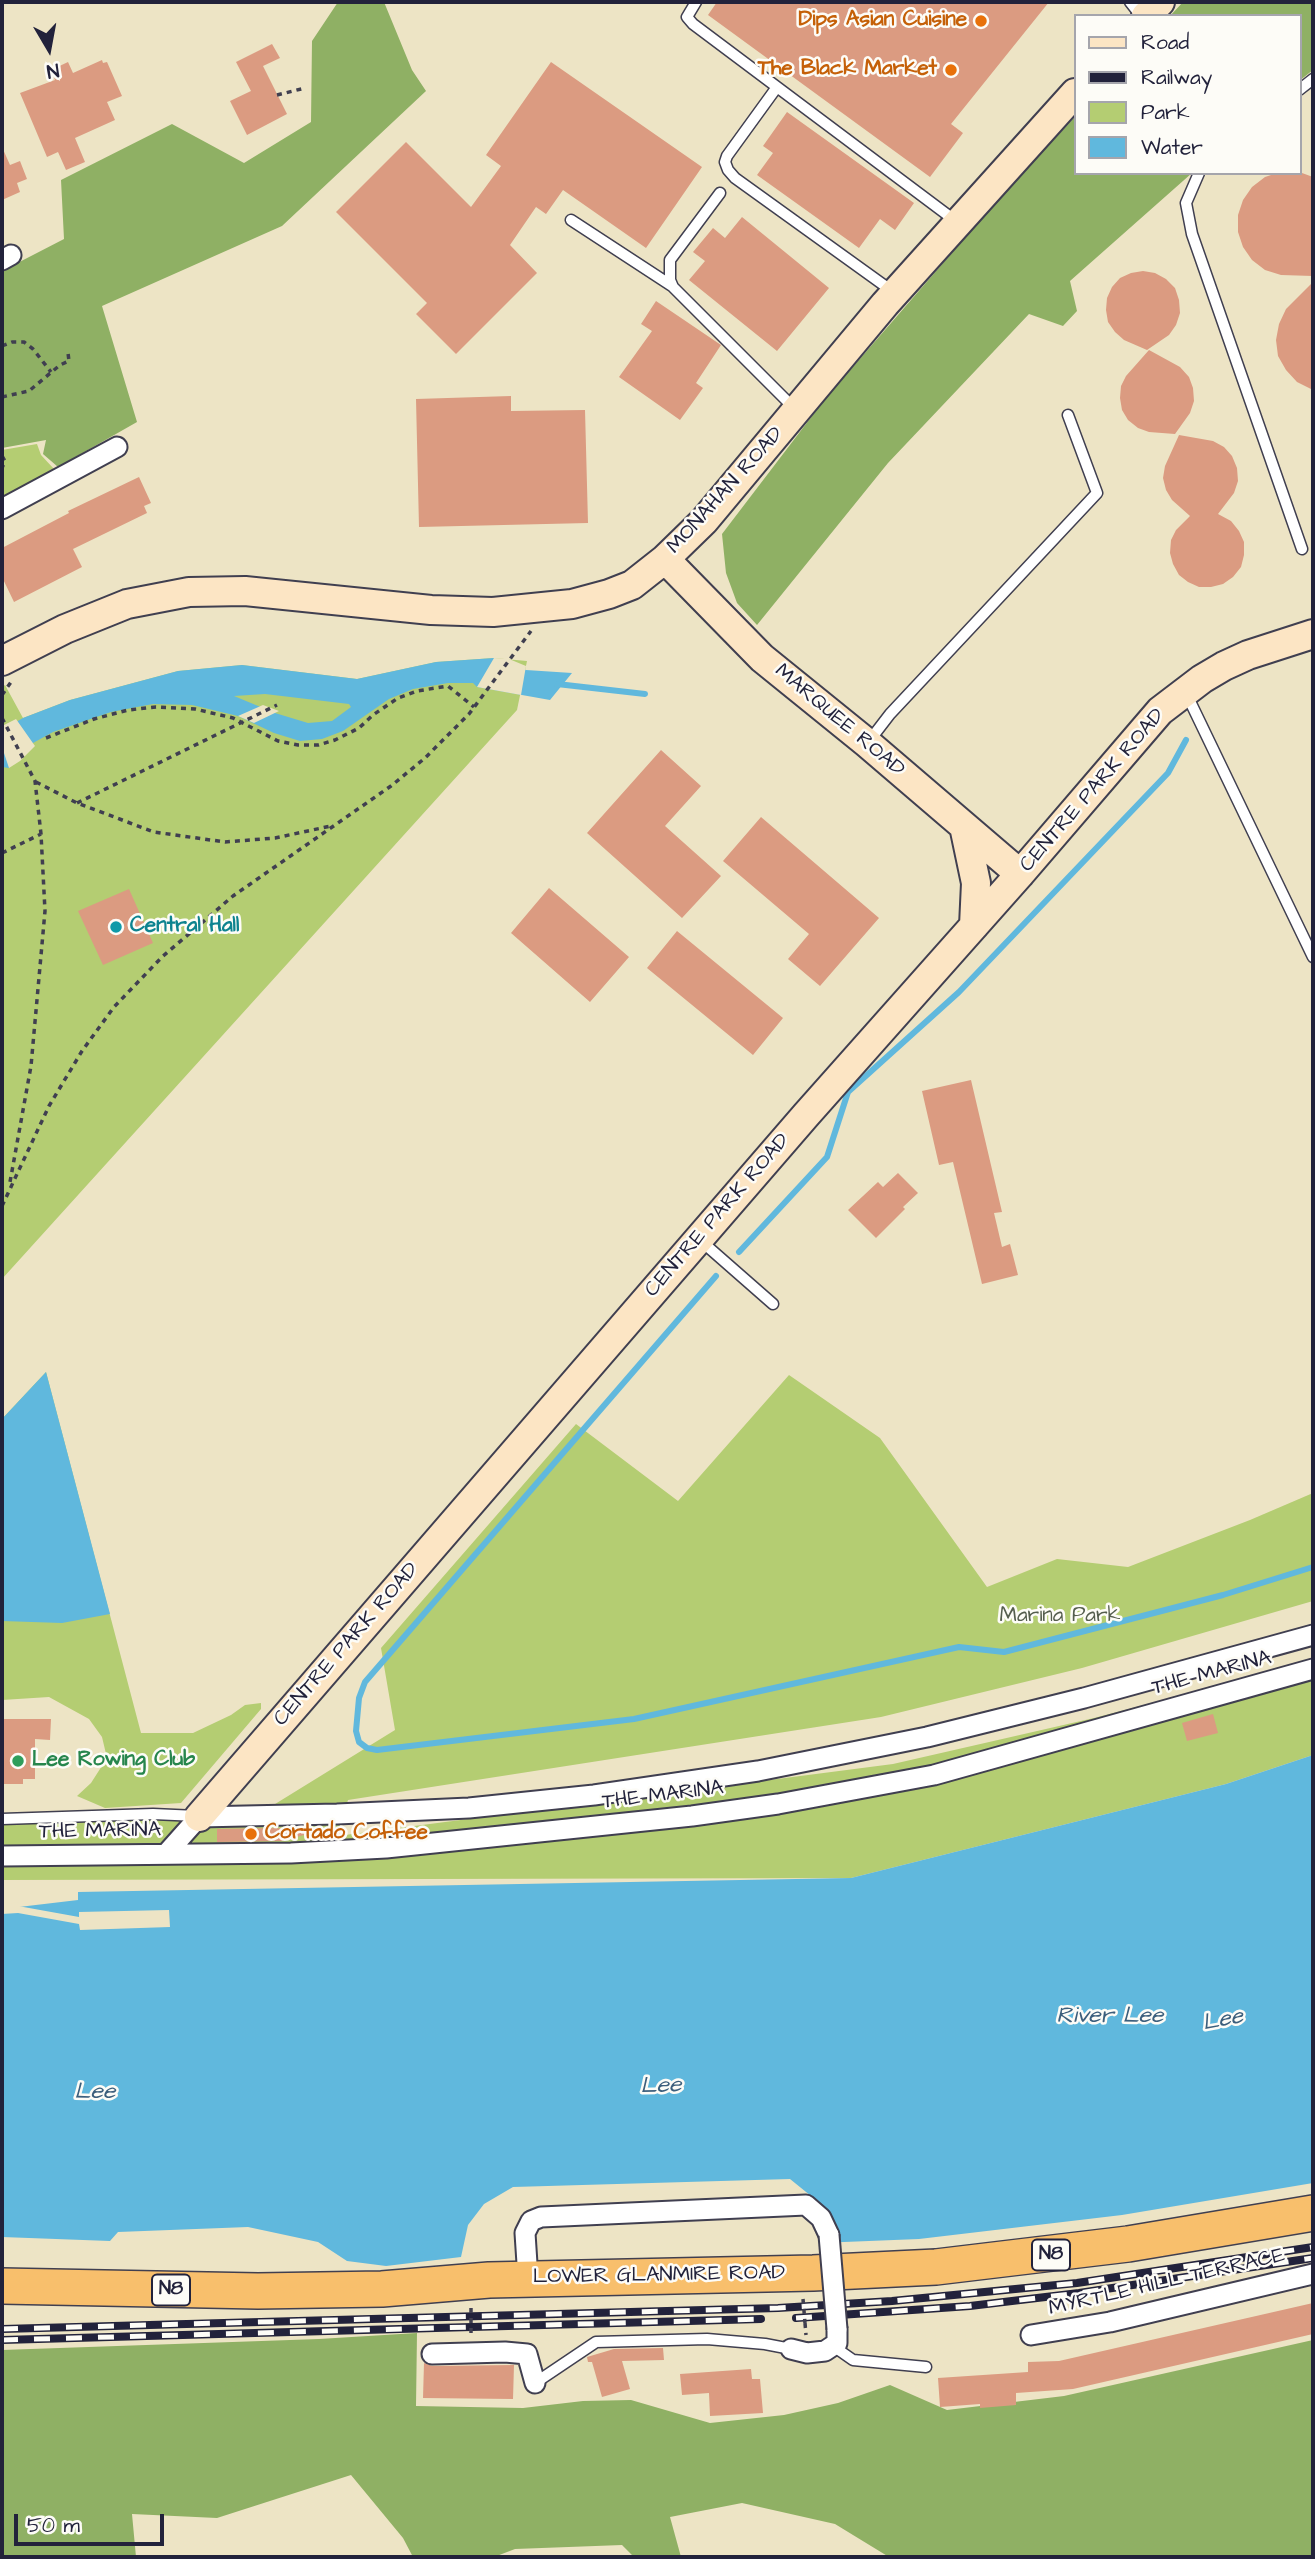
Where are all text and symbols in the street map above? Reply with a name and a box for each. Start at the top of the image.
place label: Dips Asian Cuisine [799,8,967,34]
marker: Dips Asian Cuisine [973,13,989,29]
north arrow [14,14,84,84]
legend [1074,14,1301,175]
text: Road [1141,28,1189,57]
text: N [45,56,61,85]
place label: The Black Market [758,57,937,83]
marker: The Black Market [943,62,959,78]
text: Railway [1141,63,1212,92]
text: Park [1141,98,1190,127]
text: Water [1141,133,1203,162]
street label: MONAHAN ROAD [662,422,790,560]
street label: MARQUEE ROAD [769,659,909,783]
street label: CENTRE PARK ROAD [1015,704,1171,878]
place label: Central Hall [130,914,239,940]
marker: Central Hall [108,919,124,935]
street label: CENTRE PARK ROAD [640,1129,796,1303]
street label: CENTRE PARK ROAD [269,1558,425,1732]
park label: Marina Park [1000,1604,1120,1630]
street label: THE MARINA [1150,1646,1274,1702]
place label: Lee Rowing Club [32,1748,195,1774]
marker: Lee Rowing Club [10,1753,26,1769]
street label: THE MARINA [601,1776,725,1816]
street label: THE MARINA [39,1818,161,1846]
place label: Cortado Coffee [265,1821,428,1847]
marker: Cortado Coffee [243,1826,259,1842]
water label: River Lee [1057,2003,1163,2031]
water label: Lee [1200,2004,1246,2038]
water label: Lee [640,2072,682,2102]
water label: Lee [75,2079,115,2107]
road number: N8 [1032,2240,1070,2270]
street label: MYRTLE HILL TERRACE [1046,2244,1288,2322]
street label: LOWER GLANMIRE ROAD [533,2261,785,2291]
road number: N8 [152,2274,190,2306]
scale bar [18,2500,168,2544]
text: 50 m [27,2511,80,2540]

